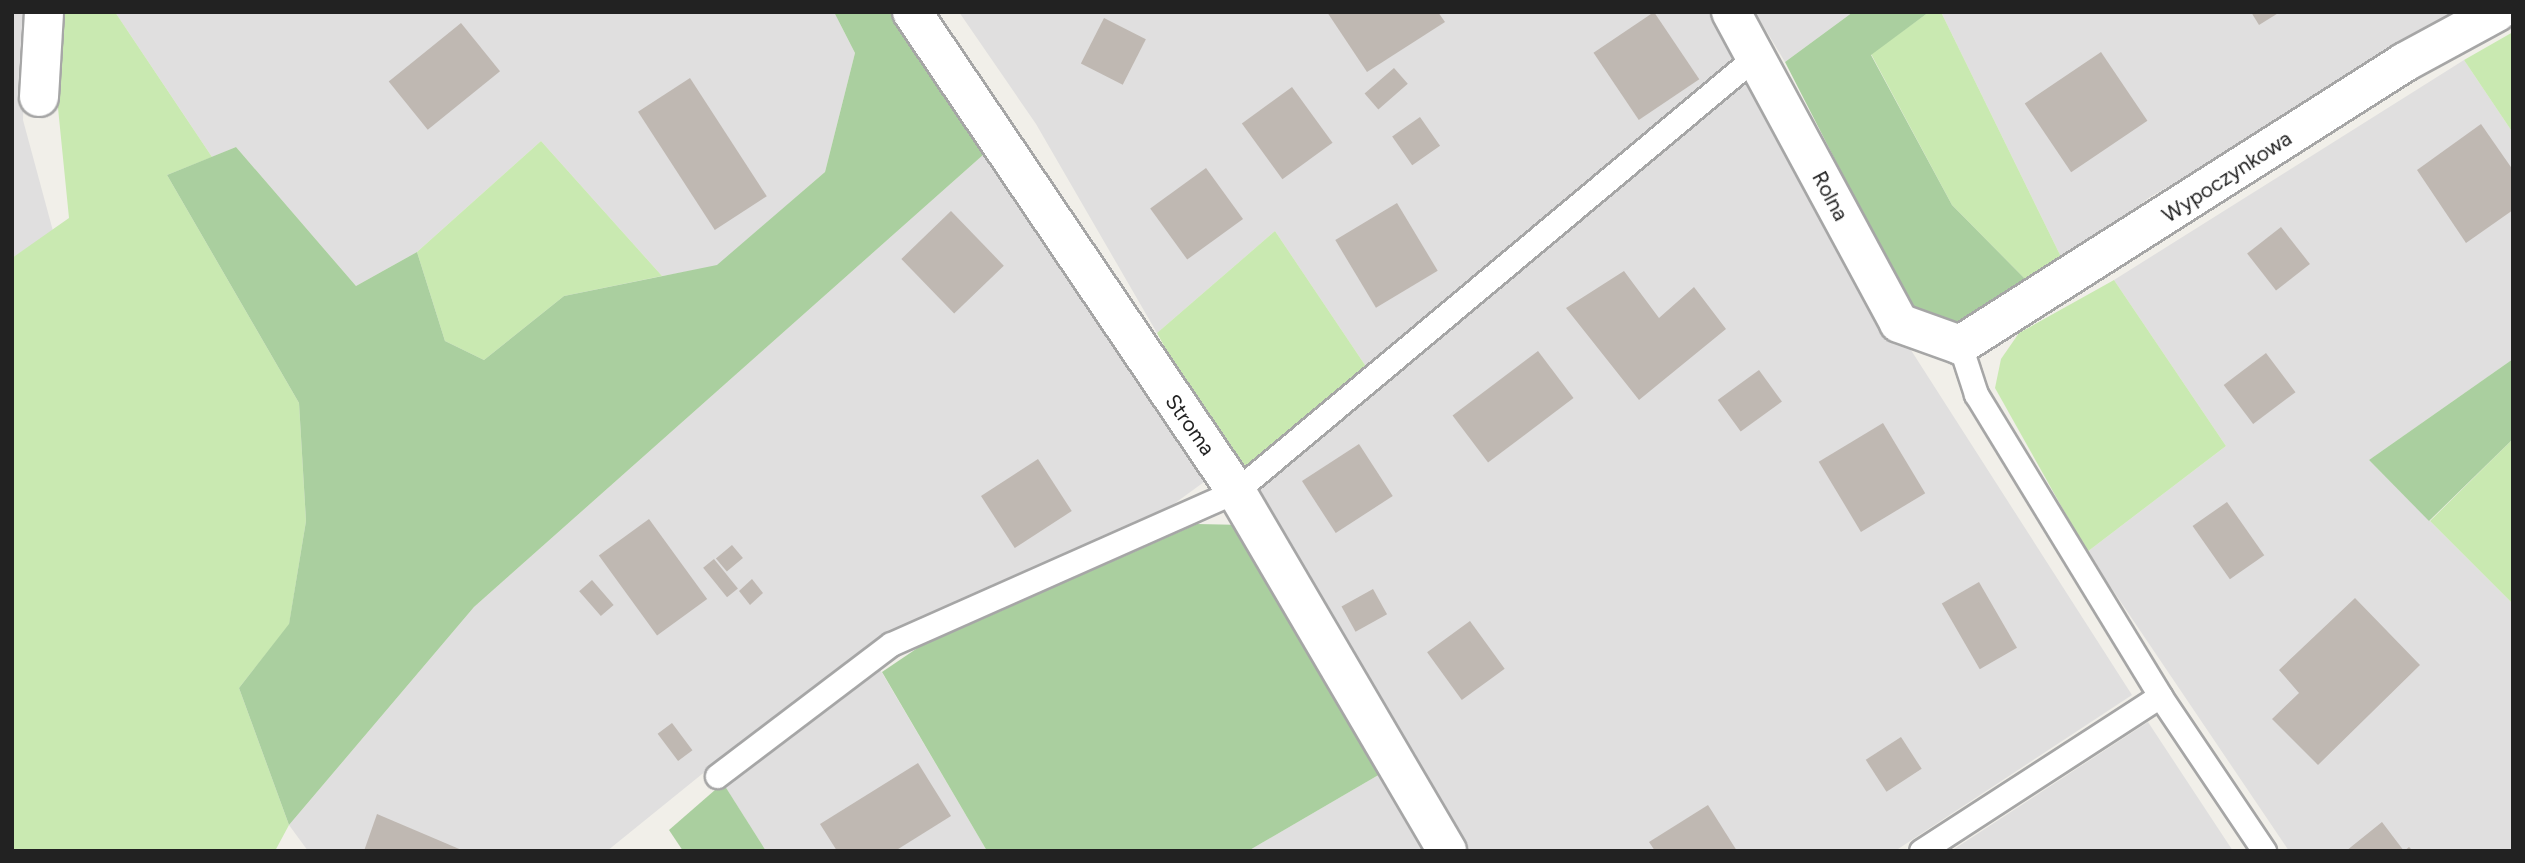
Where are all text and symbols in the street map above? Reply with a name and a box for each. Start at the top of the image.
street label: Wypoczynkowa [2158,126,2296,228]
street label: Rolna [1807,167,1853,225]
street label: Stroma [1160,390,1220,460]

